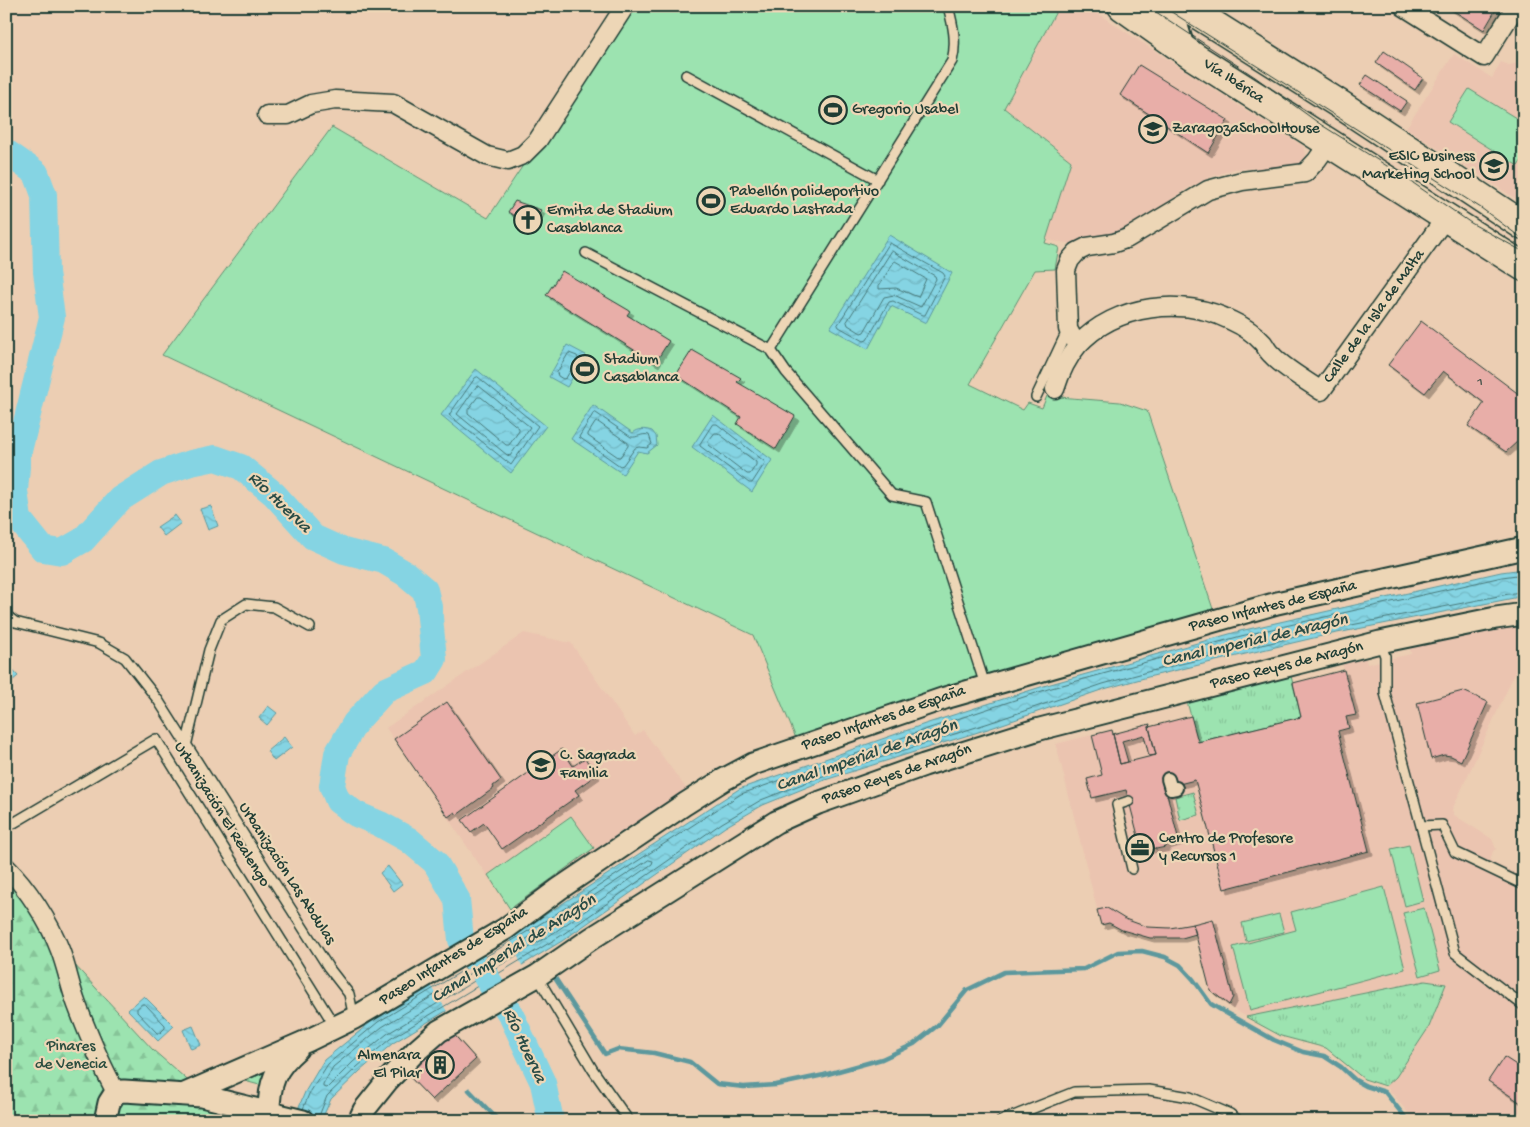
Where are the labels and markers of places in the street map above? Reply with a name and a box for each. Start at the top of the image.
sports icon: Gregorio Usabel [818,95,848,125]
place label: Gregorio Usabel [852,101,959,120]
school or university icon: ZaragozaSchoolHouse [1138,114,1168,144]
place label: ZaragozaSchoolHouse [1172,120,1321,139]
place label: ESIC Business Marketing School [1362,148,1476,185]
school or university icon: ESIC Business Marketing School [1479,151,1509,181]
place label: Pabellón polideportivo Eduardo Lastrada [729,183,879,220]
sports icon: Pabellón polideportivo Eduardo Lastrada [696,186,726,216]
place label: Ermita de Stadium Casablanca [547,202,673,239]
church icon: Ermita de Stadium Casablanca [513,205,543,235]
place label: Stadium Casablanca [604,351,680,388]
sports icon: Stadium Casablanca [570,354,600,384]
place label: C. Sagrada Familia [559,747,637,784]
school or university icon: C. Sagrada Familia [526,750,556,780]
place label: Centro de Profesore y Recursos 1 [1159,830,1294,867]
office icon: Centro de Profesore y Recursos 1 [1125,833,1155,863]
place label: Almenara El Pilar [357,1047,422,1084]
building icon: Almenara El Pilar [425,1050,455,1080]

